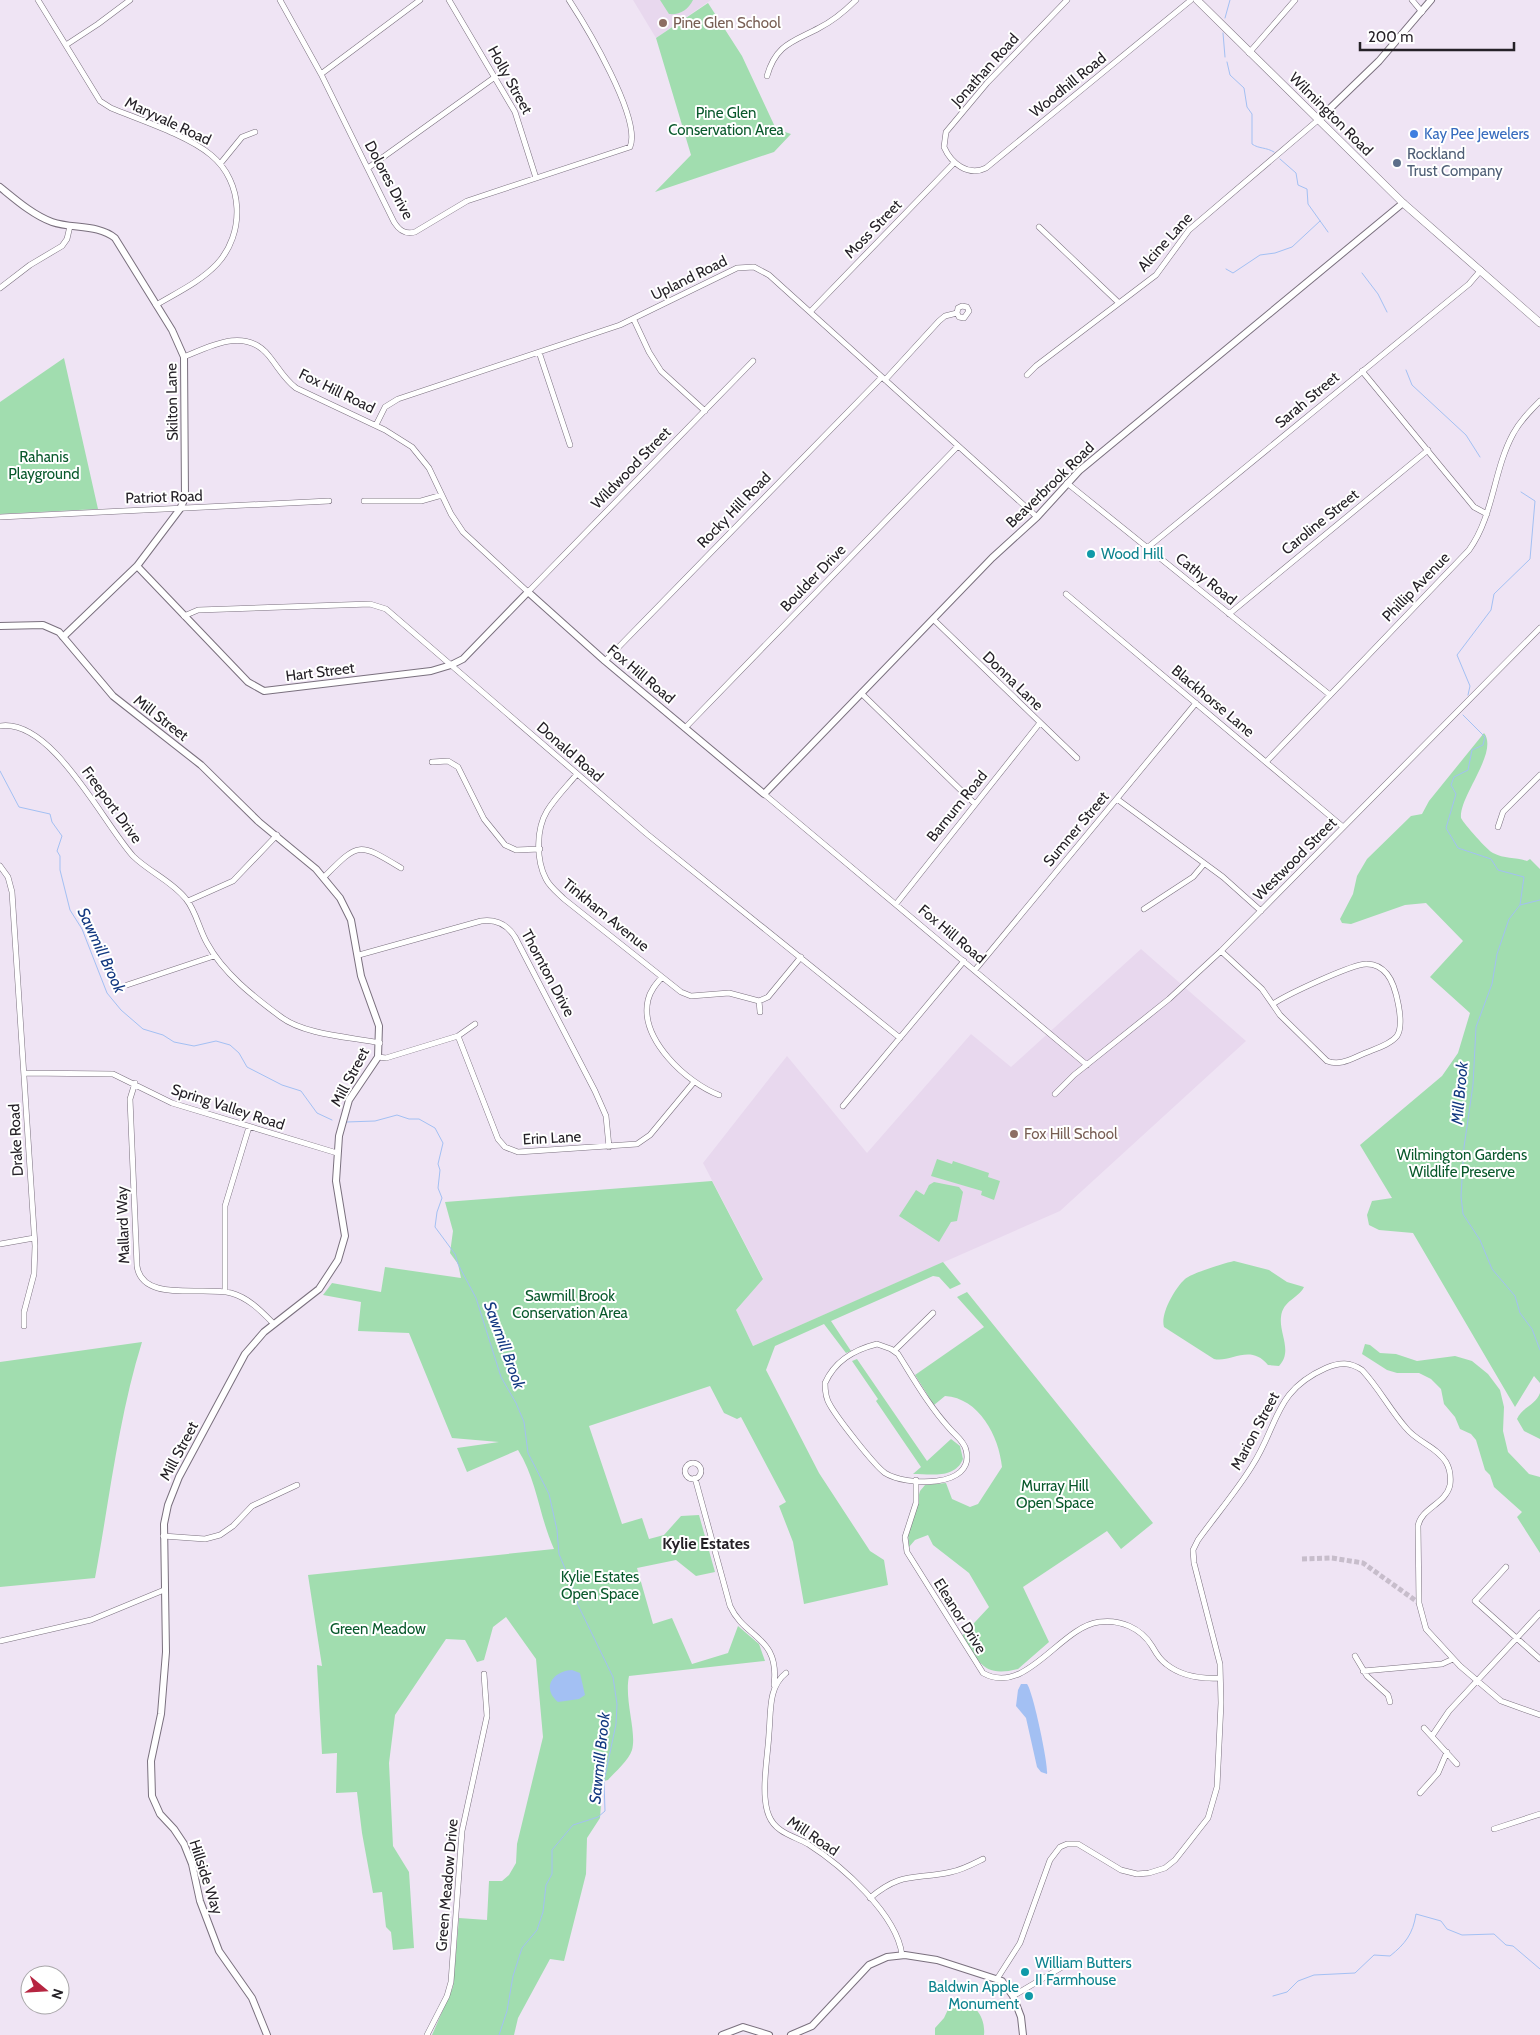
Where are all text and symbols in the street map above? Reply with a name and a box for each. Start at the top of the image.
place label: Pine Glen School [673,14,781,32]
marker: Pine Glen School [657,17,669,29]
scale bar [1360,20,1514,52]
text: 200 m [1368,28,1413,46]
street label: Jonathan Road [947,30,1022,111]
street label: Holly Street [484,43,536,117]
street label: Woodhill Road [1026,49,1110,121]
street label: Wilmington Road [1286,69,1376,159]
street label: Maryvale Road [122,93,214,149]
park label: Pine Glen Conservation Area [668,104,785,139]
place label: Kay Pee Jewelers [1424,125,1529,143]
marker: Kay Pee Jewelers [1408,128,1420,140]
street label: Dolores Drive [361,138,417,223]
place label: Rockland Trust Company [1407,145,1503,180]
marker: Rockland Trust Company [1391,157,1403,169]
street label: Moss Street [841,196,905,262]
street label: Alcine Lane [1134,209,1196,275]
street label: Upland Road [648,252,730,304]
street label: Skilton Lane [162,363,182,441]
street label: Fox Hill Road [296,365,378,417]
street label: Sarah Street [1271,368,1343,432]
street label: Wildwood Street [587,423,675,513]
street label: Beaverbrook Road [1002,439,1098,531]
park label: Rahanis Playground [8,448,80,483]
street label: Rocky Hill Road [693,468,775,552]
street label: Caroline Street [1278,485,1362,559]
street label: Patriot Road [125,487,203,507]
street label: Boulder Drive [777,540,850,615]
place label: Wood Hill [1101,545,1164,563]
marker: Wood Hill [1085,548,1097,560]
street label: Phillip Avenue [1378,548,1454,625]
street label: Cathy Road [1172,549,1240,609]
street label: Fox Hill Road [604,641,678,707]
street label: Donna Lane [979,648,1047,715]
street label: Hart Street [284,659,356,685]
street label: Blackhorse Lane [1168,661,1258,741]
street label: Mill Street [130,691,192,745]
street label: Donald Road [533,718,607,786]
street label: Freeport Drive [78,763,146,847]
street label: Barnum Road [923,767,991,845]
street label: Sumner Street [1039,788,1113,870]
street label: Westwood Street [1250,814,1340,904]
street label: Tinkham Avenue [559,875,653,955]
street label: Fox Hill Road [915,901,989,967]
water label: Sawmill Brook [74,905,130,997]
street label: Thornton Drive [518,926,579,1020]
street label: Mill Street [327,1044,373,1110]
water label: Mill Brook [1447,1060,1472,1126]
street label: Spring Valley Road [169,1080,287,1134]
street label: Drake Road [5,1103,27,1177]
place label: Fox Hill School [1024,1125,1118,1143]
street label: Erin Lane [522,1127,582,1149]
marker: Fox Hill School [1008,1128,1020,1140]
park label: Wilmington Gardens Wildlife Preserve [1397,1146,1527,1181]
street label: Mallard Way [113,1185,133,1264]
park label: Sawmill Brook Conservation Area [512,1287,629,1322]
water label: Sawmill Brook [480,1299,530,1393]
street label: Marion Street [1227,1389,1283,1473]
street label: Mill Street [156,1418,202,1484]
park label: Murray Hill Open Space [1016,1477,1094,1512]
district label: Kylie Estates [662,1534,750,1553]
park label: Kylie Estates Open Space [561,1568,639,1603]
street label: Eleanor Drive [930,1575,990,1657]
park label: Green Meadow [330,1620,426,1638]
water label: Sawmill Brook [585,1710,614,1805]
street label: Mill Road [784,1812,842,1860]
street label: Green Meadow Drive [432,1818,462,1952]
street label: Hillside Way [185,1837,227,1917]
place label: William Butters II Farmhouse [1035,1954,1132,1989]
north arrow [20,1965,70,2015]
marker: William Butters II Farmhouse [1019,1966,1031,1978]
place label: Baldwin Apple Monument [928,1978,1019,2013]
text: N [47,1987,67,2002]
marker: Baldwin Apple Monument [1023,1990,1035,2002]

